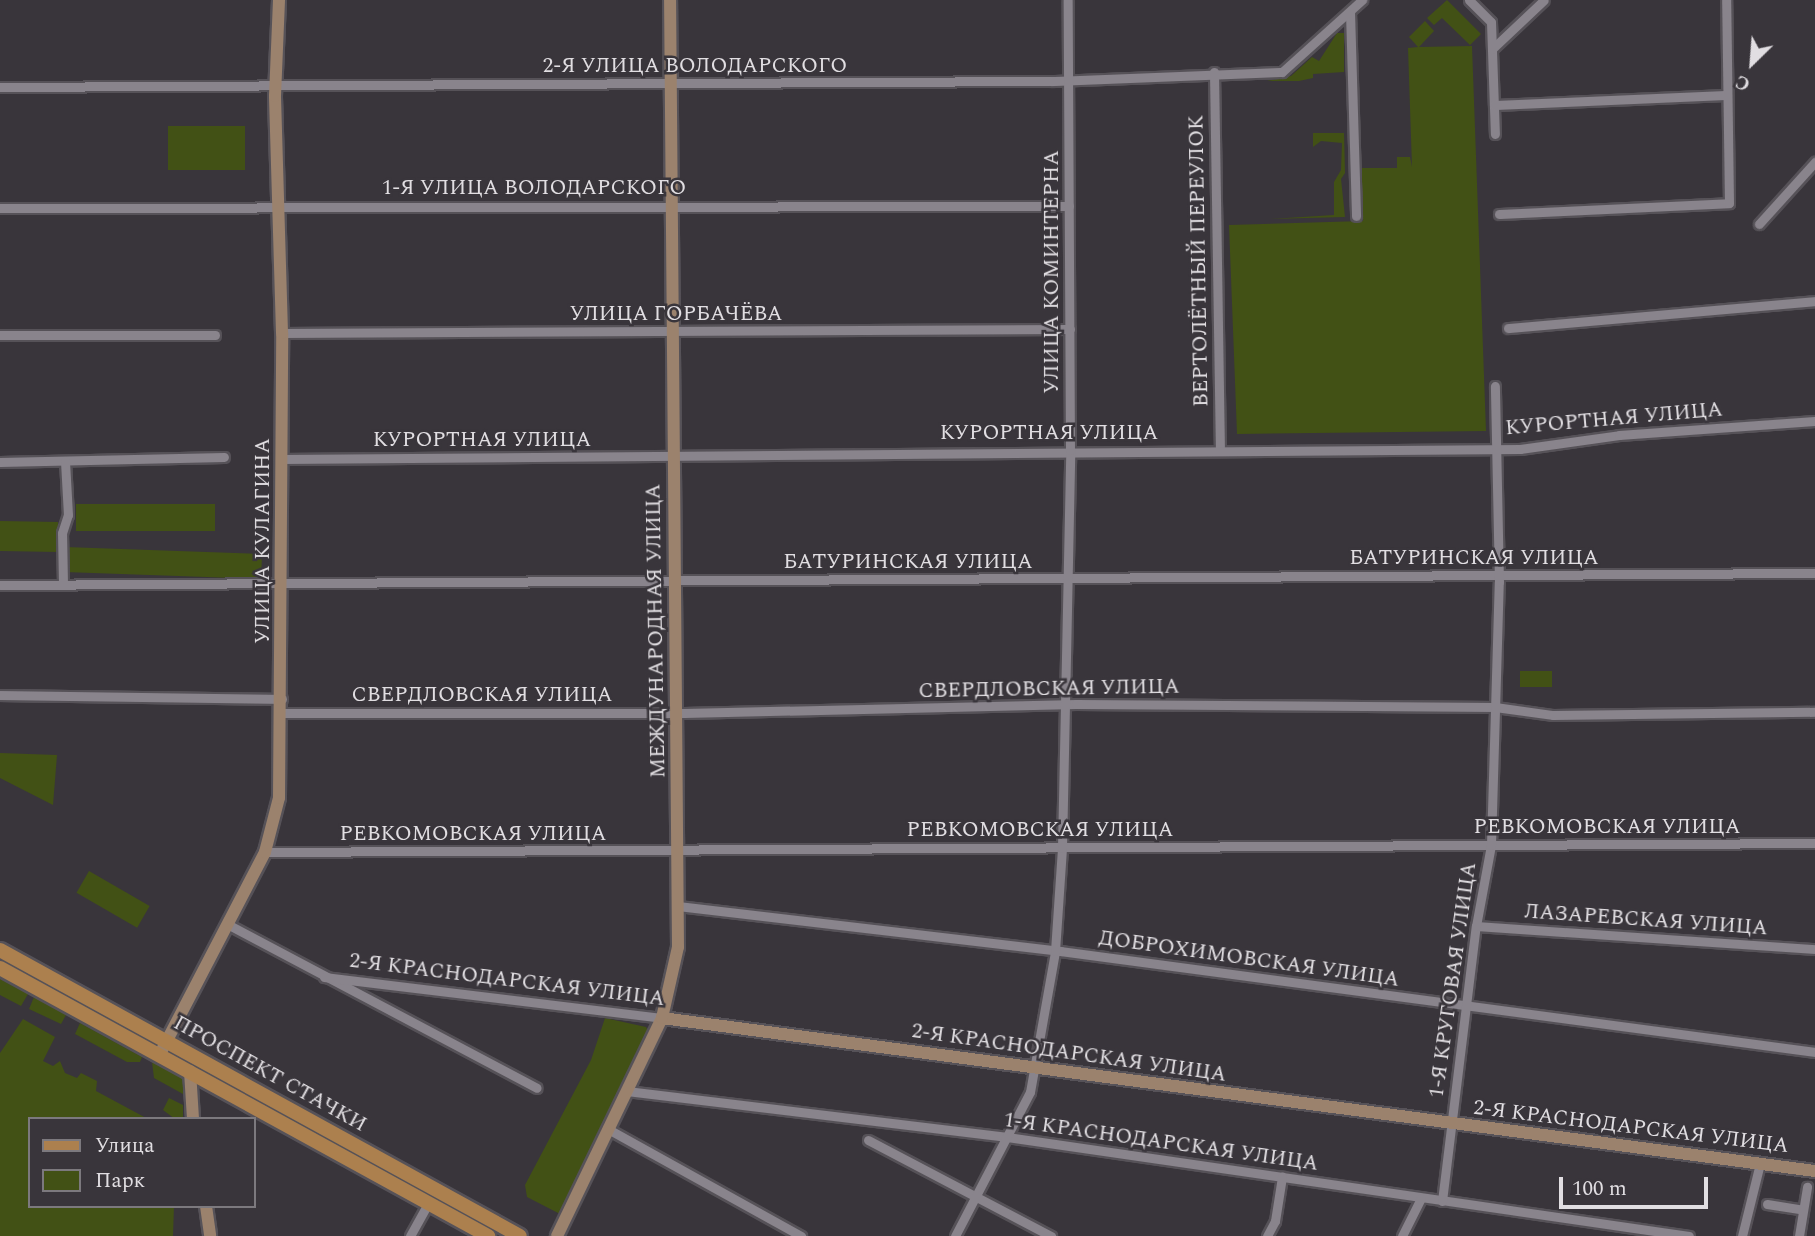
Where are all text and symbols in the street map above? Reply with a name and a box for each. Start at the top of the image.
north arrow [1717,28,1787,98]
street label: 2-Я УЛИЦА ВОЛОДАРСКОГО [543,53,847,79]
text: С [1731,66,1755,98]
street label: ВЕРТОЛЁТНЫЙ ПЕРЕУЛОК [1184,115,1214,407]
street label: УЛИЦА КОМИНТЕРНА [1039,150,1065,394]
street label: 1-Я УЛИЦА ВОЛОДАРСКОГО [382,175,686,201]
street label: УЛИЦА ГОРБАЧЁВА [569,301,783,327]
street label: КУРОРТНАЯ УЛИЦА [1504,397,1724,441]
street label: КУРОРТНАЯ УЛИЦА [940,420,1158,446]
street label: КУРОРТНАЯ УЛИЦА [373,427,591,453]
street label: УЛИЦА КУЛАГИНА [250,438,276,644]
street label: МЕЖДУНАРОДНАЯ УЛИЦА [641,484,671,778]
street label: БАТУРИНСКАЯ УЛИЦА [1349,545,1599,571]
street label: БАТУРИНСКАЯ УЛИЦА [783,549,1033,575]
street label: СВЕРДЛОВСКАЯ УЛИЦА [918,674,1180,704]
street label: СВЕРДЛОВСКАЯ УЛИЦА [351,682,613,708]
street label: РЕВКОМОВСКАЯ УЛИЦА [1474,814,1740,840]
street label: РЕВКОМОВСКАЯ УЛИЦА [907,817,1173,843]
street label: РЕВКОМОВСКАЯ УЛИЦА [340,821,606,847]
street label: 1-Я КРУГОВАЯ УЛИЦА [1424,860,1482,1100]
street label: ЛАЗАРЕВСКАЯ УЛИЦА [1523,899,1769,941]
street label: ДОБРОХИМОВСКАЯ УЛИЦА [1097,925,1401,993]
street label: 2-Я КРАСНОДАРСКАЯ УЛИЦА [348,948,666,1012]
street label: ПРОСПЕКТ СТАЧКИ [169,1010,371,1138]
street label: 2-Я КРАСНОДАРСКАЯ УЛИЦА [910,1018,1228,1088]
street label: 2-Я КРАСНОДАРСКАЯ УЛИЦА [1472,1095,1790,1159]
street label: 1-Я КРАСНОДАРСКАЯ УЛИЦА [1002,1107,1320,1177]
legend [28,1117,256,1208]
text: Улица [95,1130,154,1162]
scale bar [1563,1162,1712,1206]
text: Парк [95,1165,145,1197]
text: 100 m [1572,1173,1627,1205]

